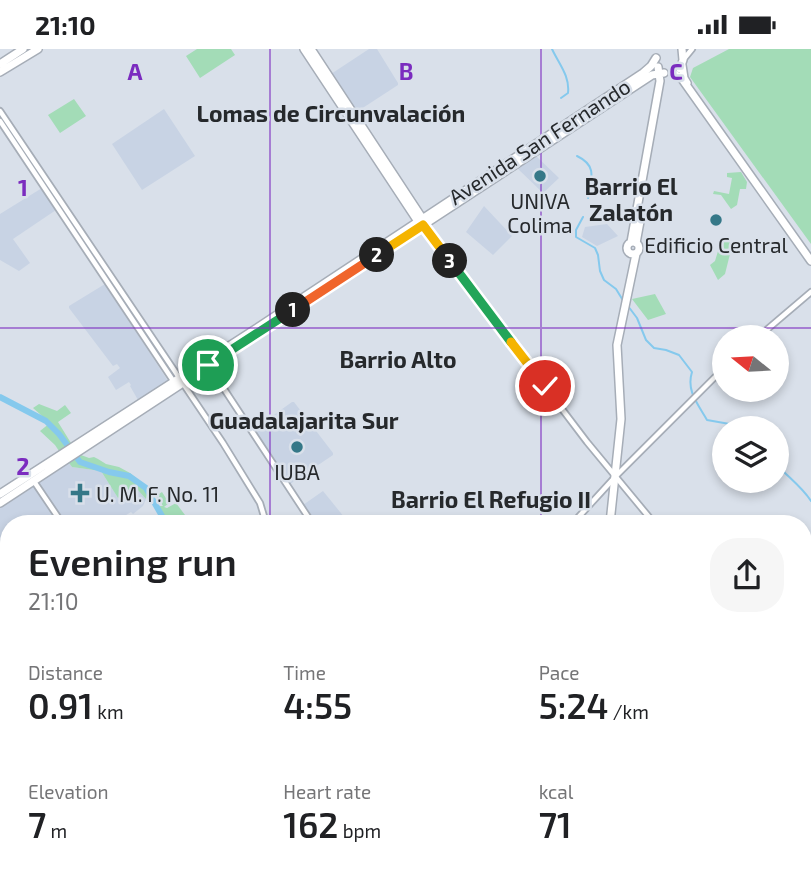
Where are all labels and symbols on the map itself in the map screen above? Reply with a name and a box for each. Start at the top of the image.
text: A [127,57,143,85]
text: B [399,57,413,85]
text: C [669,57,683,85]
street label: Avenida San Fernando [444,73,634,209]
district label: Lomas de Circunvalación [197,99,465,127]
marker: UNIVA Colima [532,168,548,184]
district label: Barrio El Zalatón [584,172,678,226]
text: 1 [18,173,28,201]
place label: UNIVA Colima [507,188,573,237]
marker: Edificio Central [708,212,724,228]
place label: Edificio Central [644,232,788,257]
pin: 2 [360,237,394,273]
pin: 3 [433,243,468,279]
pin: 1 [276,293,310,327]
north arrow [712,325,789,403]
pin [178,335,238,395]
district label: Barrio Alto [339,345,457,373]
pin [515,356,575,416]
district label: Guadalajarita Sur [209,406,399,434]
marker: IUBA [289,439,305,455]
text: 2 [16,452,30,480]
place label: IUBA [274,459,320,484]
place label: U. M. F. No. 11 [96,481,219,506]
marker: U. M. F. No. 11 [70,483,90,503]
district label: Barrio El Refugio II [391,485,591,513]

